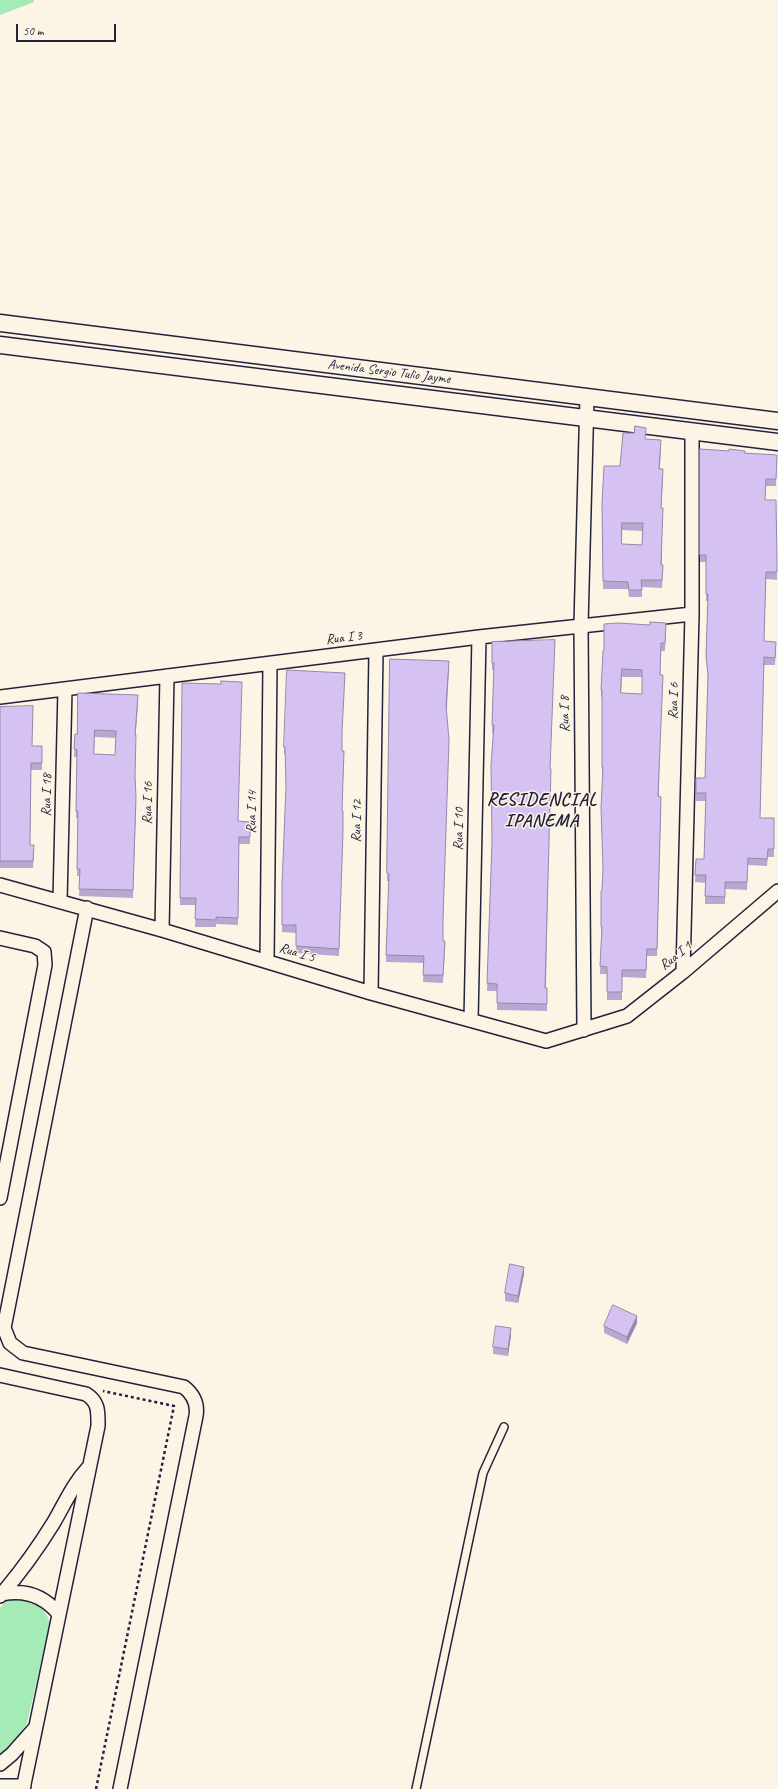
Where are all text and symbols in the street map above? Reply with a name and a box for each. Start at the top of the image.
scale bar [18,16,118,42]
text: 50 m [23,23,43,39]
street label: Avenida Sergio Tulio Jayme [327,356,451,388]
street label: Rua I 3 [325,627,363,649]
street label: Rua I 6 [665,683,683,719]
street label: Rua I 8 [556,696,574,732]
street label: Rua I 18 [38,773,56,817]
street label: Rua I 16 [139,781,157,825]
district label: RESIDENCIAL IPANEMA [487,789,597,832]
street label: Rua I 14 [243,790,261,834]
street label: Rua I 12 [348,799,366,843]
street label: Rua I 10 [450,807,468,851]
street label: Rua I 1 [657,938,695,974]
street label: Rua I 5 [277,940,317,966]

